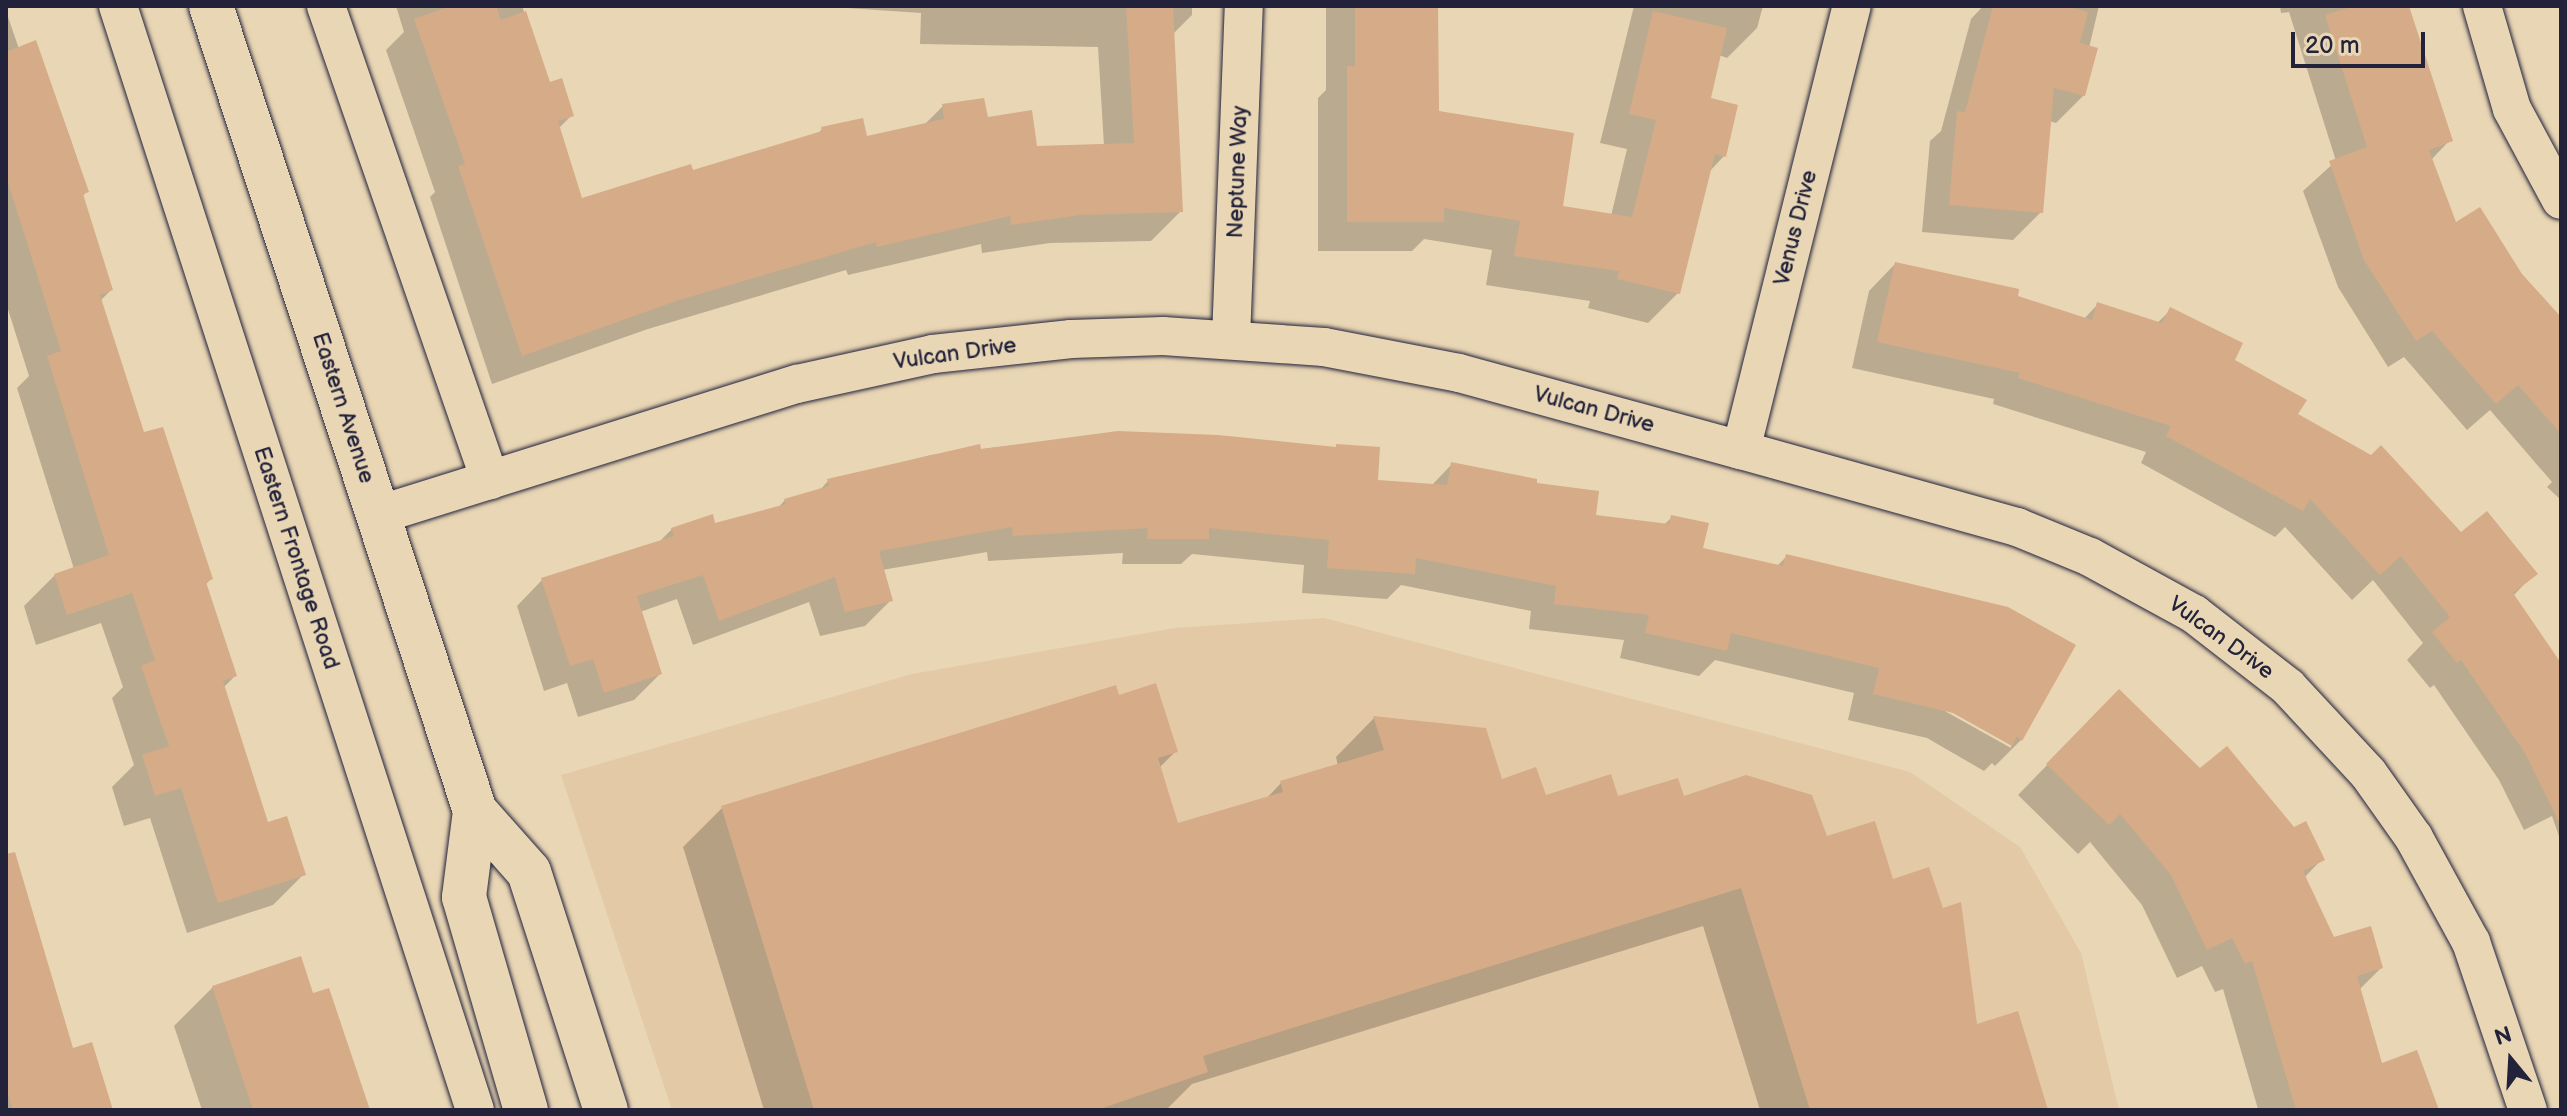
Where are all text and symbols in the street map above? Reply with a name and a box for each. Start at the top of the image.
scale bar [2295,16,2429,66]
text: 20 m [2305,31,2360,60]
street label: Neptune Way [1222,105,1254,239]
street label: Venus Drive [1769,168,1823,288]
street label: Eastern Avenue [306,329,380,487]
street label: Vulcan Drive [892,332,1018,376]
street label: Vulcan Drive [1531,381,1657,439]
street label: Eastern Frontage Road [248,443,344,673]
street label: Vulcan Drive [2163,591,2279,685]
north arrow [2471,1020,2551,1100]
text: N [2491,1021,2515,1052]

